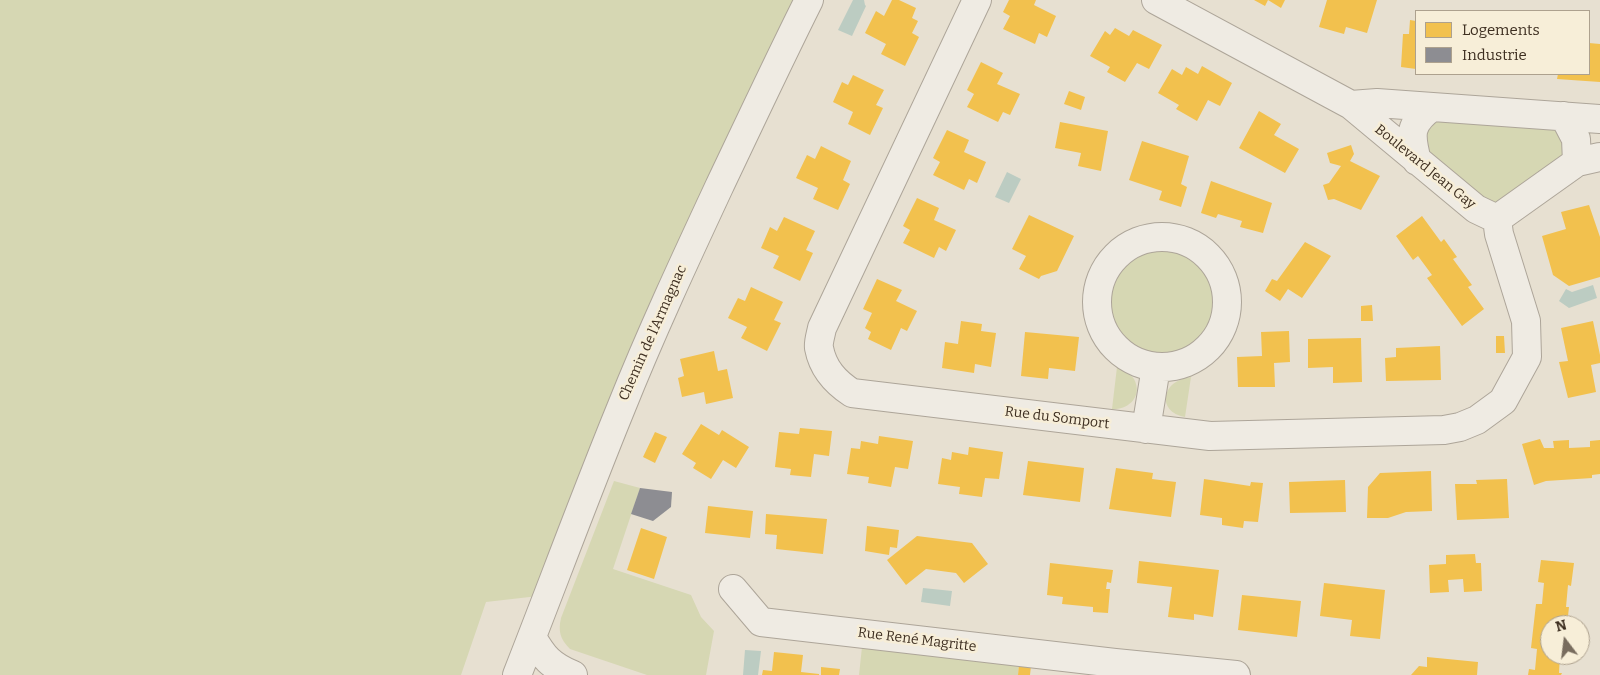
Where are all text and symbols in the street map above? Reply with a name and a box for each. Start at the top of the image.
legend [1415,10,1590,75]
text: Logements [1462,21,1540,39]
text: Industrie [1462,46,1527,64]
street label: Boulevard Jean Gay [1371,121,1479,213]
street label: Chemin de l'Armagnac [616,263,690,403]
street label: Rue du Somport [1004,403,1110,433]
north arrow [1540,615,1590,665]
text: N [1554,616,1569,636]
street label: Rue René Magritte [857,624,977,656]

